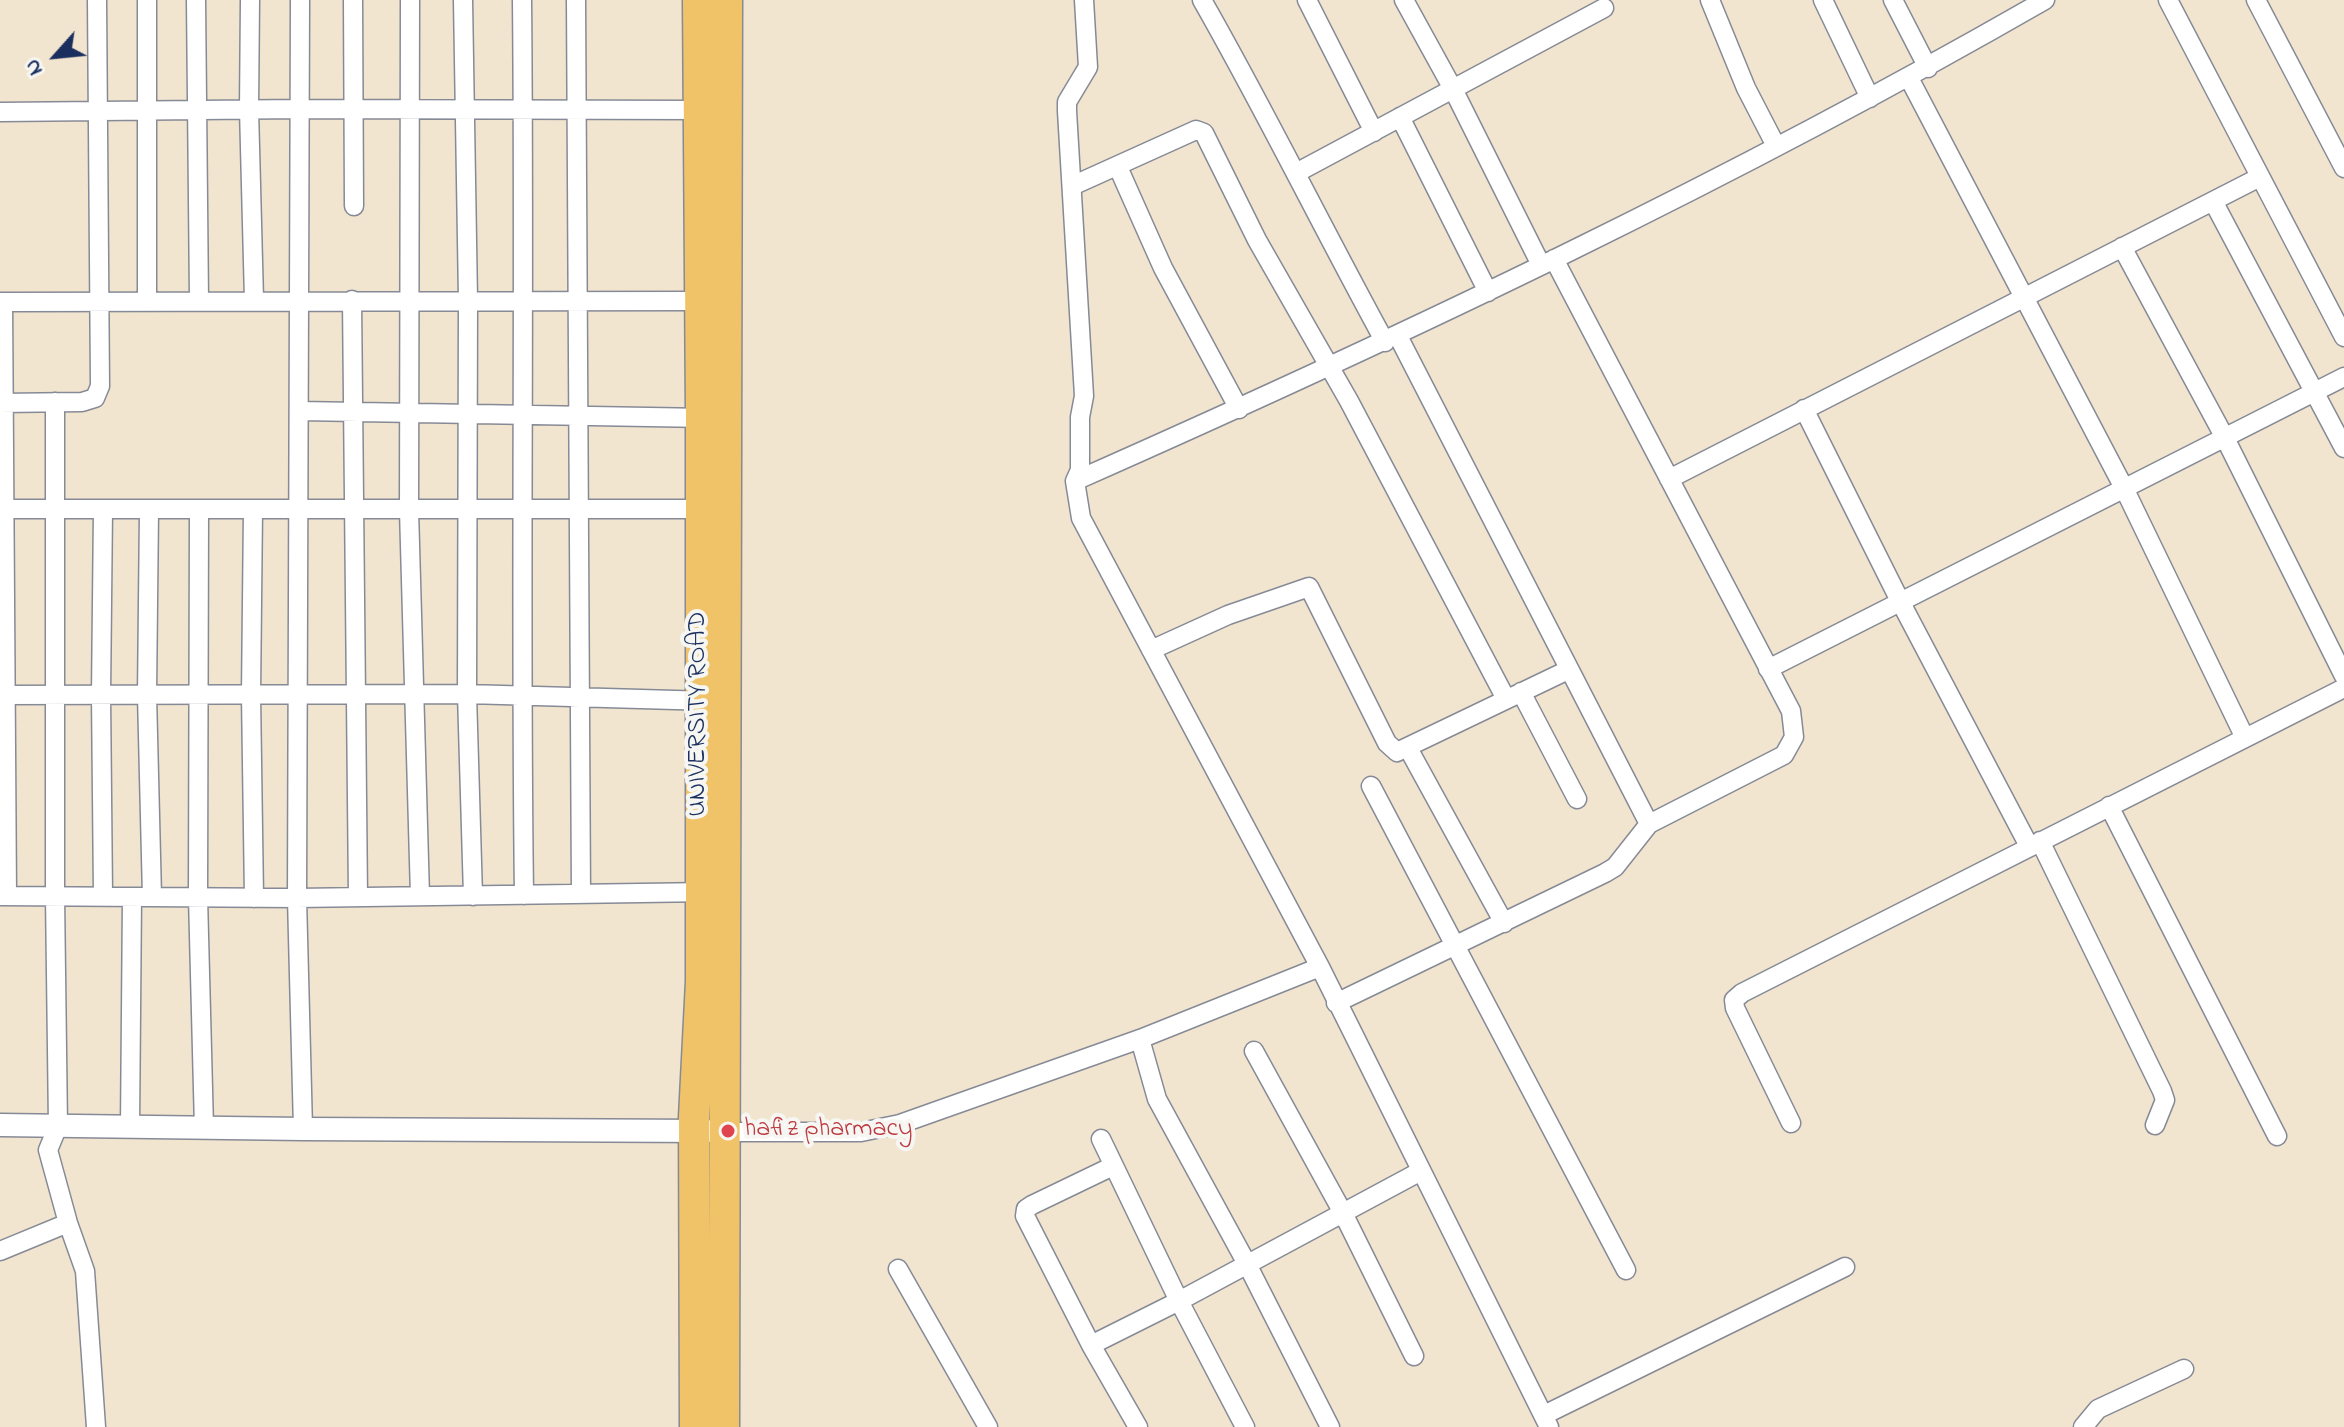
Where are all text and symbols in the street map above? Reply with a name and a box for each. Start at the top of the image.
north arrow [16,16,96,96]
text: N [17,53,52,81]
street label: UNIVERSITY ROAD [684,611,716,817]
place label: hafiz pharmacy [744,1115,913,1147]
marker: hafiz pharmacy [719,1122,737,1140]

